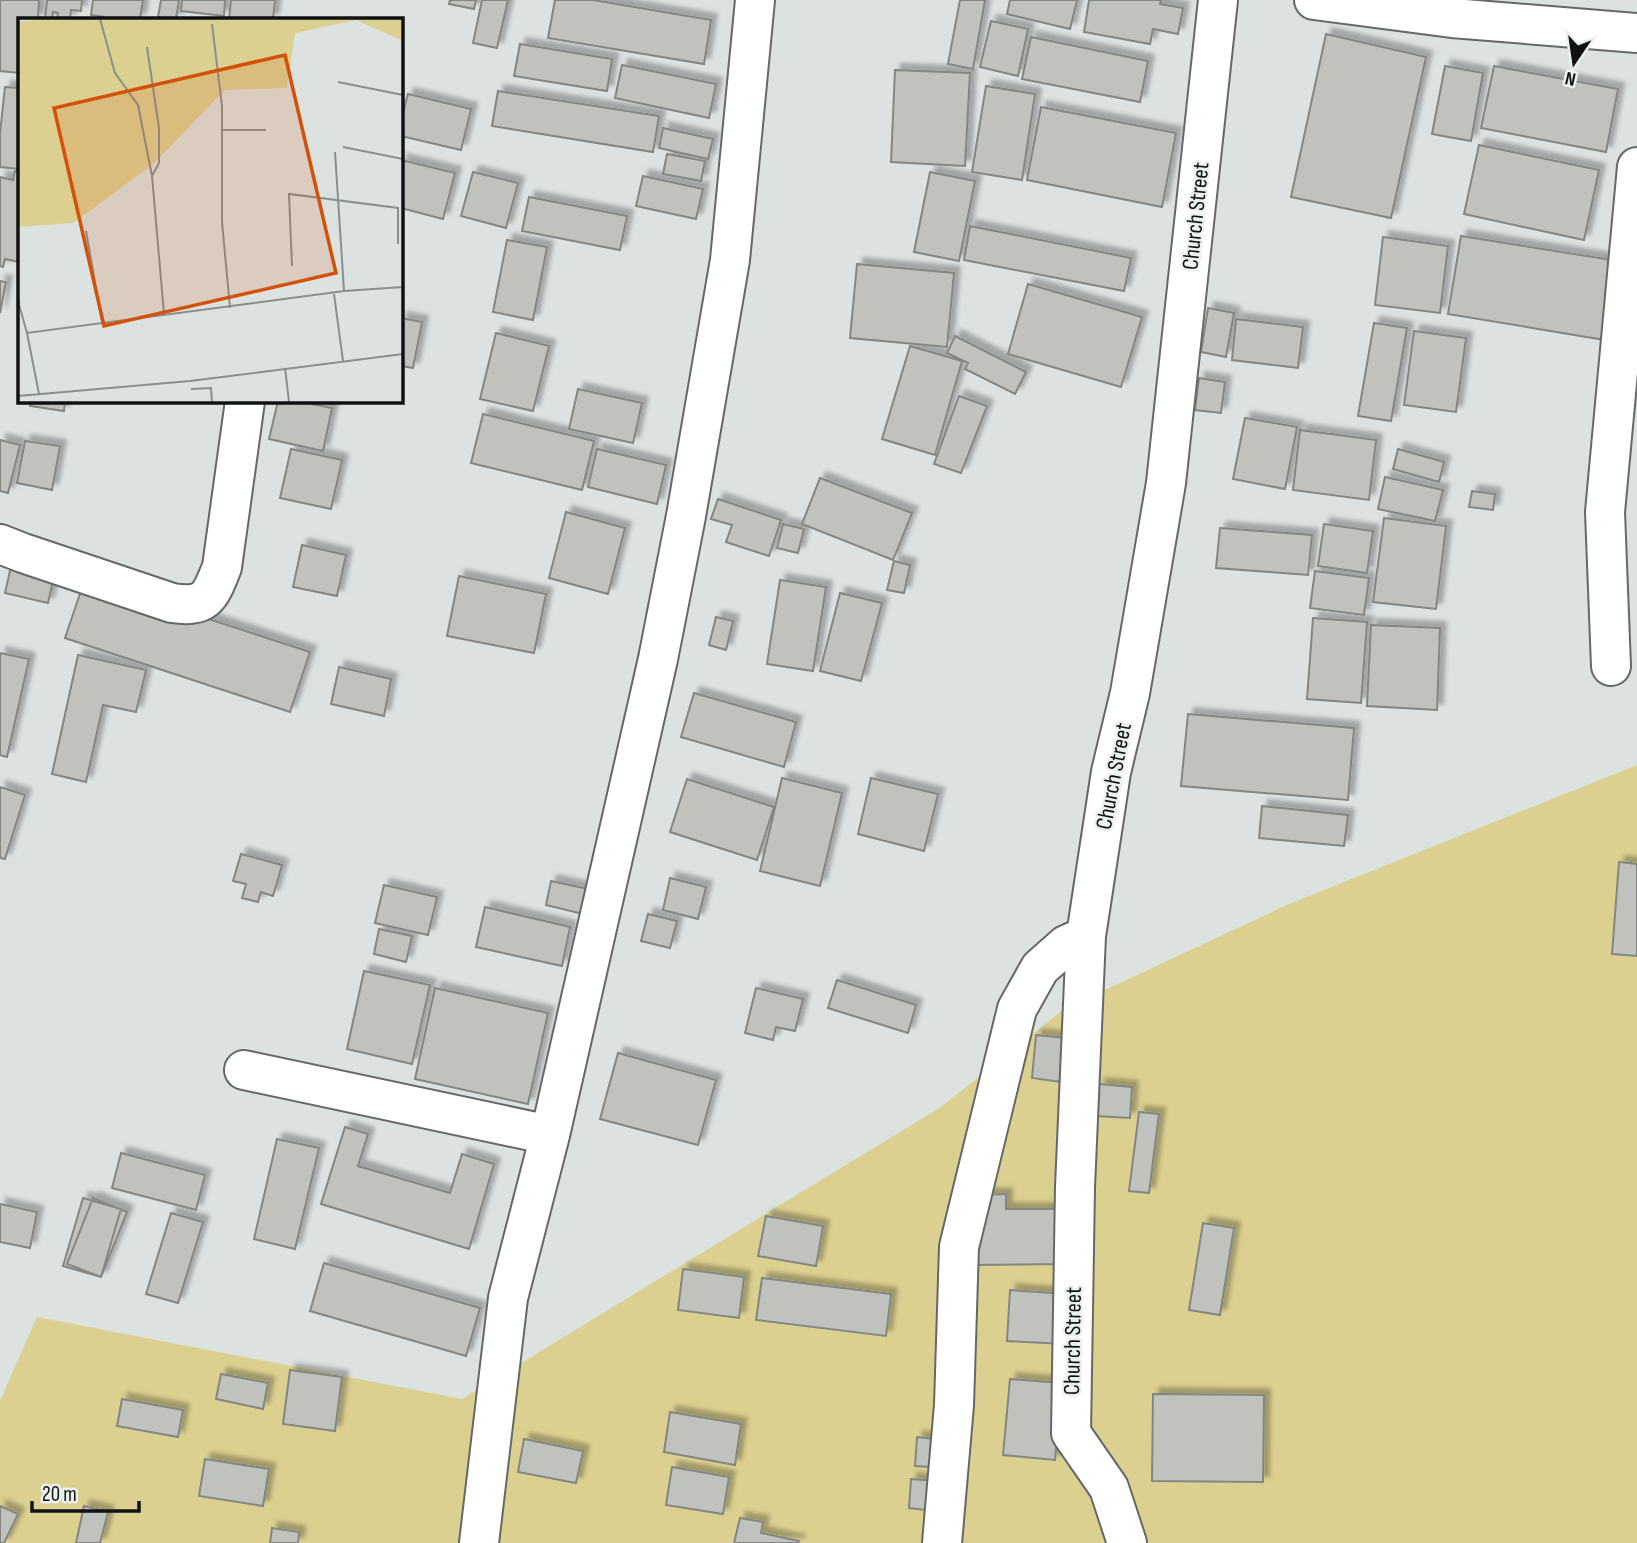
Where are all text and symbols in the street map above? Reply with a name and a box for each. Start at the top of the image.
inset map [18,18,402,402]
north arrow [1539,28,1609,98]
text: N [1563,66,1578,90]
street label: Church Street [1176,161,1216,271]
street label: Church Street [1090,720,1138,832]
street label: Church Street [1058,1287,1088,1395]
scale bar [32,1470,138,1514]
text: 20 m [42,1482,77,1507]

